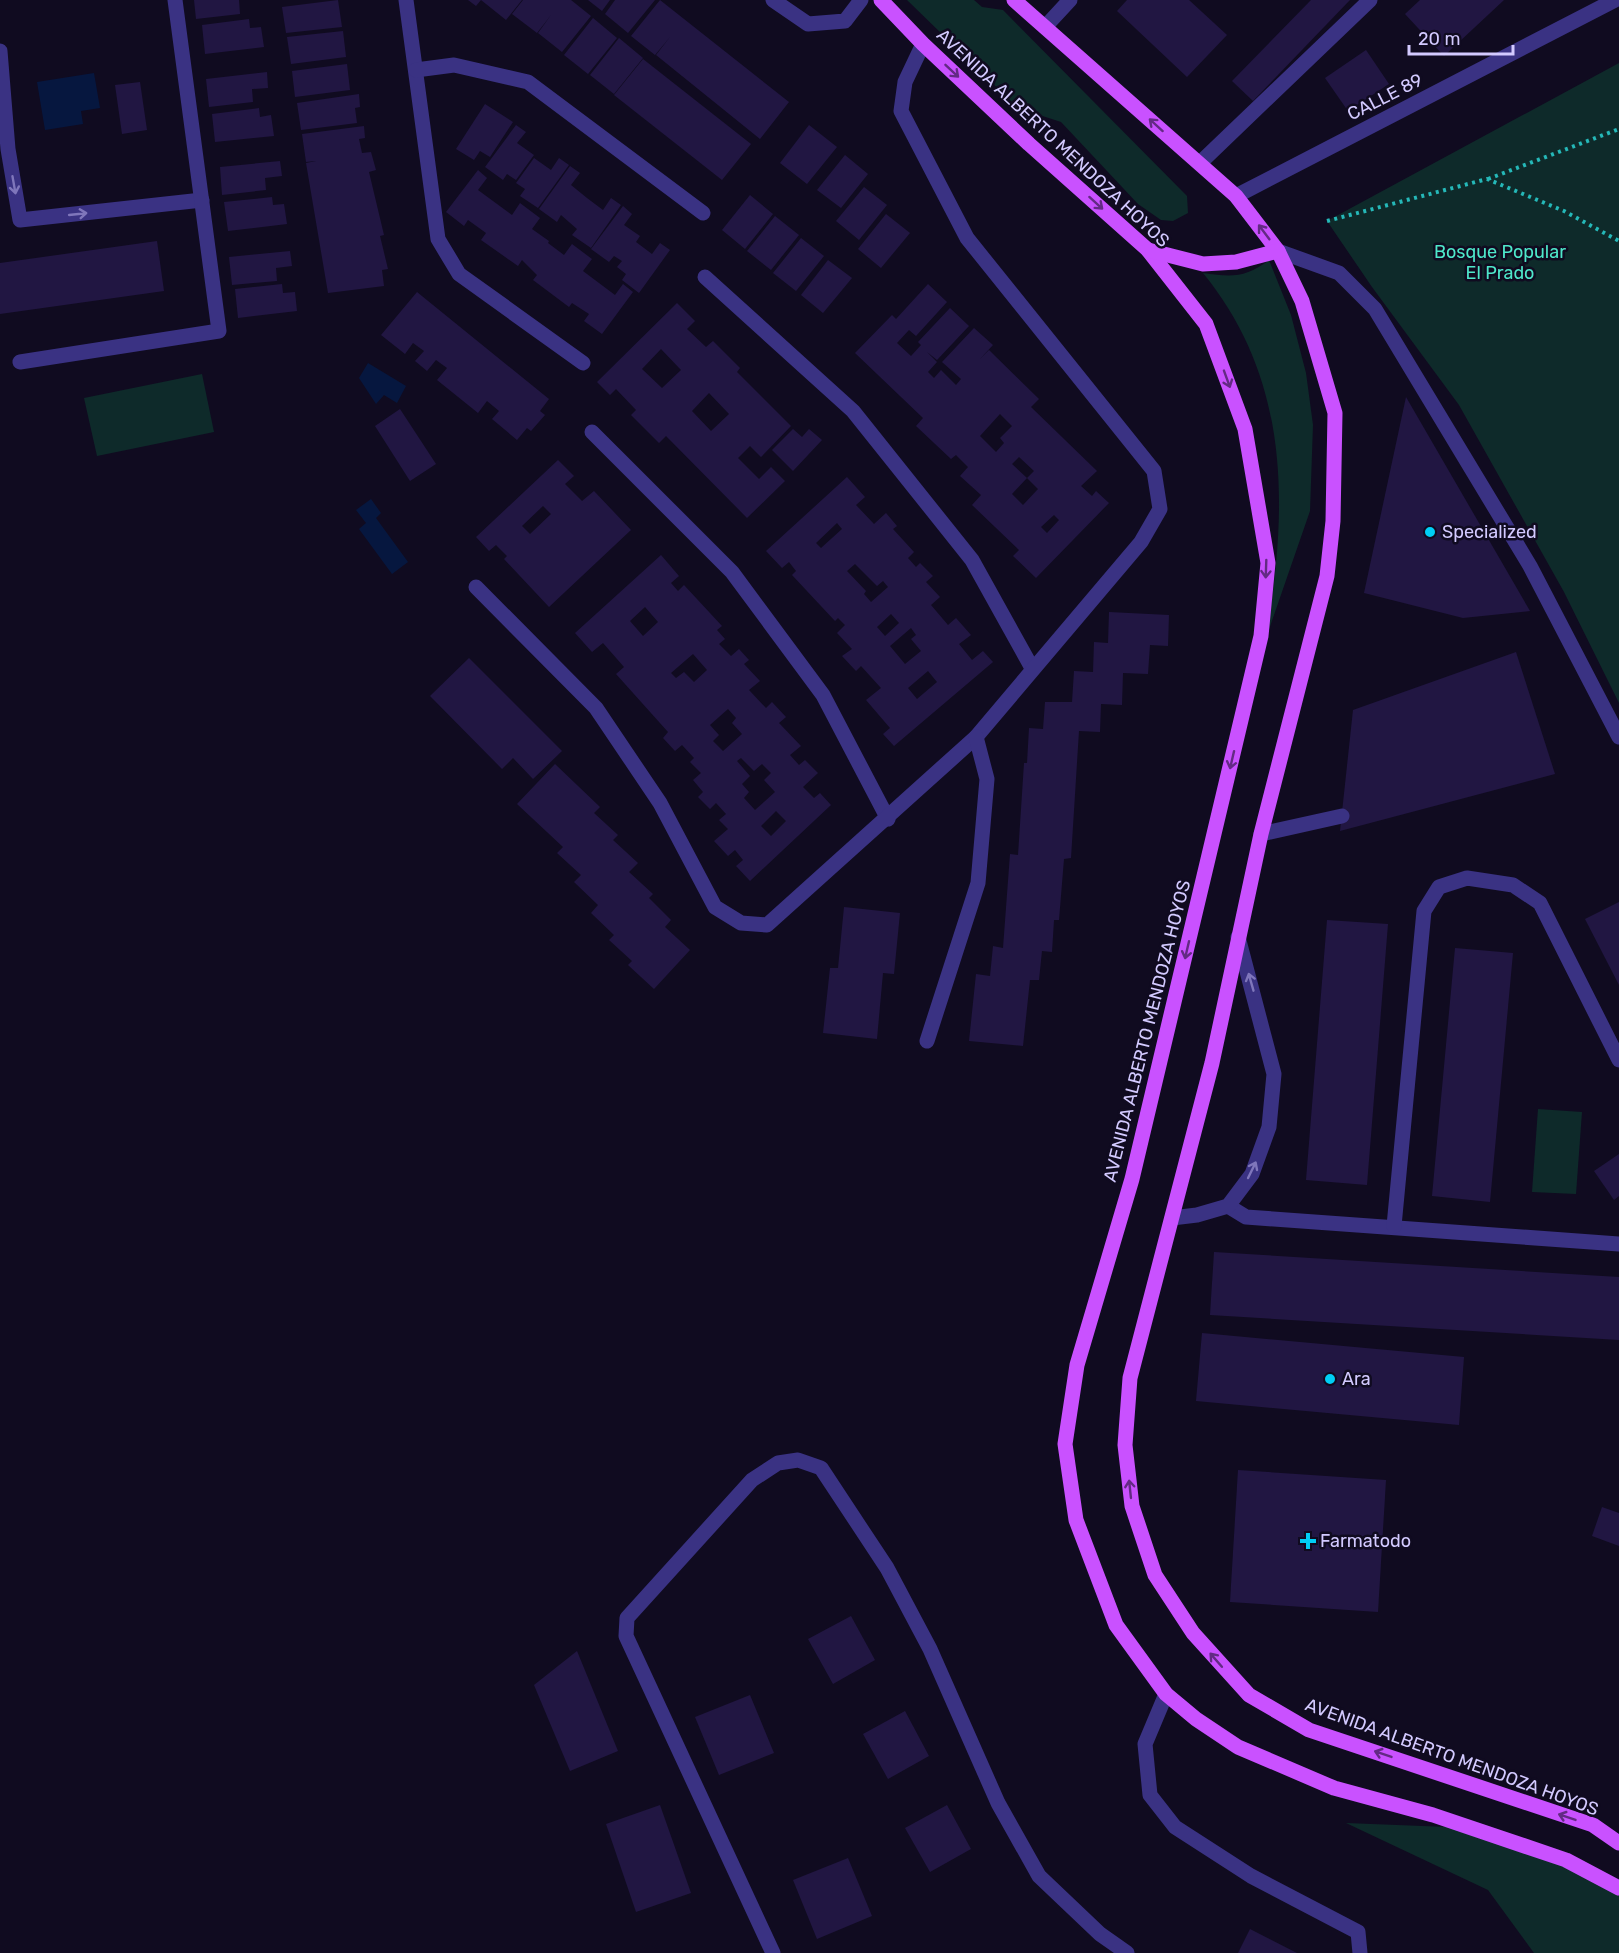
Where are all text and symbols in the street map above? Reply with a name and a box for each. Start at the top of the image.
scale bar [1409,18,1512,56]
street label: AVENIDA ALBERTO MENDOZA HOYOS [932,24,1174,252]
text: 20 m [1418,28,1460,50]
one-way arrow [945,64,960,78]
street label: CALLE 89 [1344,69,1426,125]
one-way arrow [1149,118,1165,132]
one-way arrow [9,174,20,194]
one-way arrow [1088,196,1103,210]
one-way arrow [68,208,88,219]
one-way arrow [1257,224,1270,240]
park label: Bosque Popular El Prado [1434,241,1566,284]
one-way arrow [1222,369,1233,388]
place label: Specialized [1442,521,1537,543]
marker: Specialized [1423,525,1437,539]
one-way arrow [1261,558,1272,578]
one-way arrow [1225,750,1237,769]
street label: AVENIDA ALBERTO MENDOZA HOYOS [1099,878,1195,1184]
one-way arrow [1181,940,1192,959]
one-way arrow [1245,973,1256,992]
one-way arrow [1247,1161,1259,1179]
place label: Ara [1342,1368,1371,1390]
marker: Ara [1323,1372,1337,1386]
one-way arrow [1124,1479,1135,1499]
place label: Farmatodo [1320,1530,1411,1552]
marker: Farmatodo [1301,1534,1315,1548]
one-way arrow [1209,1653,1223,1668]
street label: AVENIDA ALBERTO MENDOZA HOYOS [1302,1694,1602,1820]
one-way arrow [1374,1748,1393,1759]
one-way arrow [1558,1810,1577,1821]

